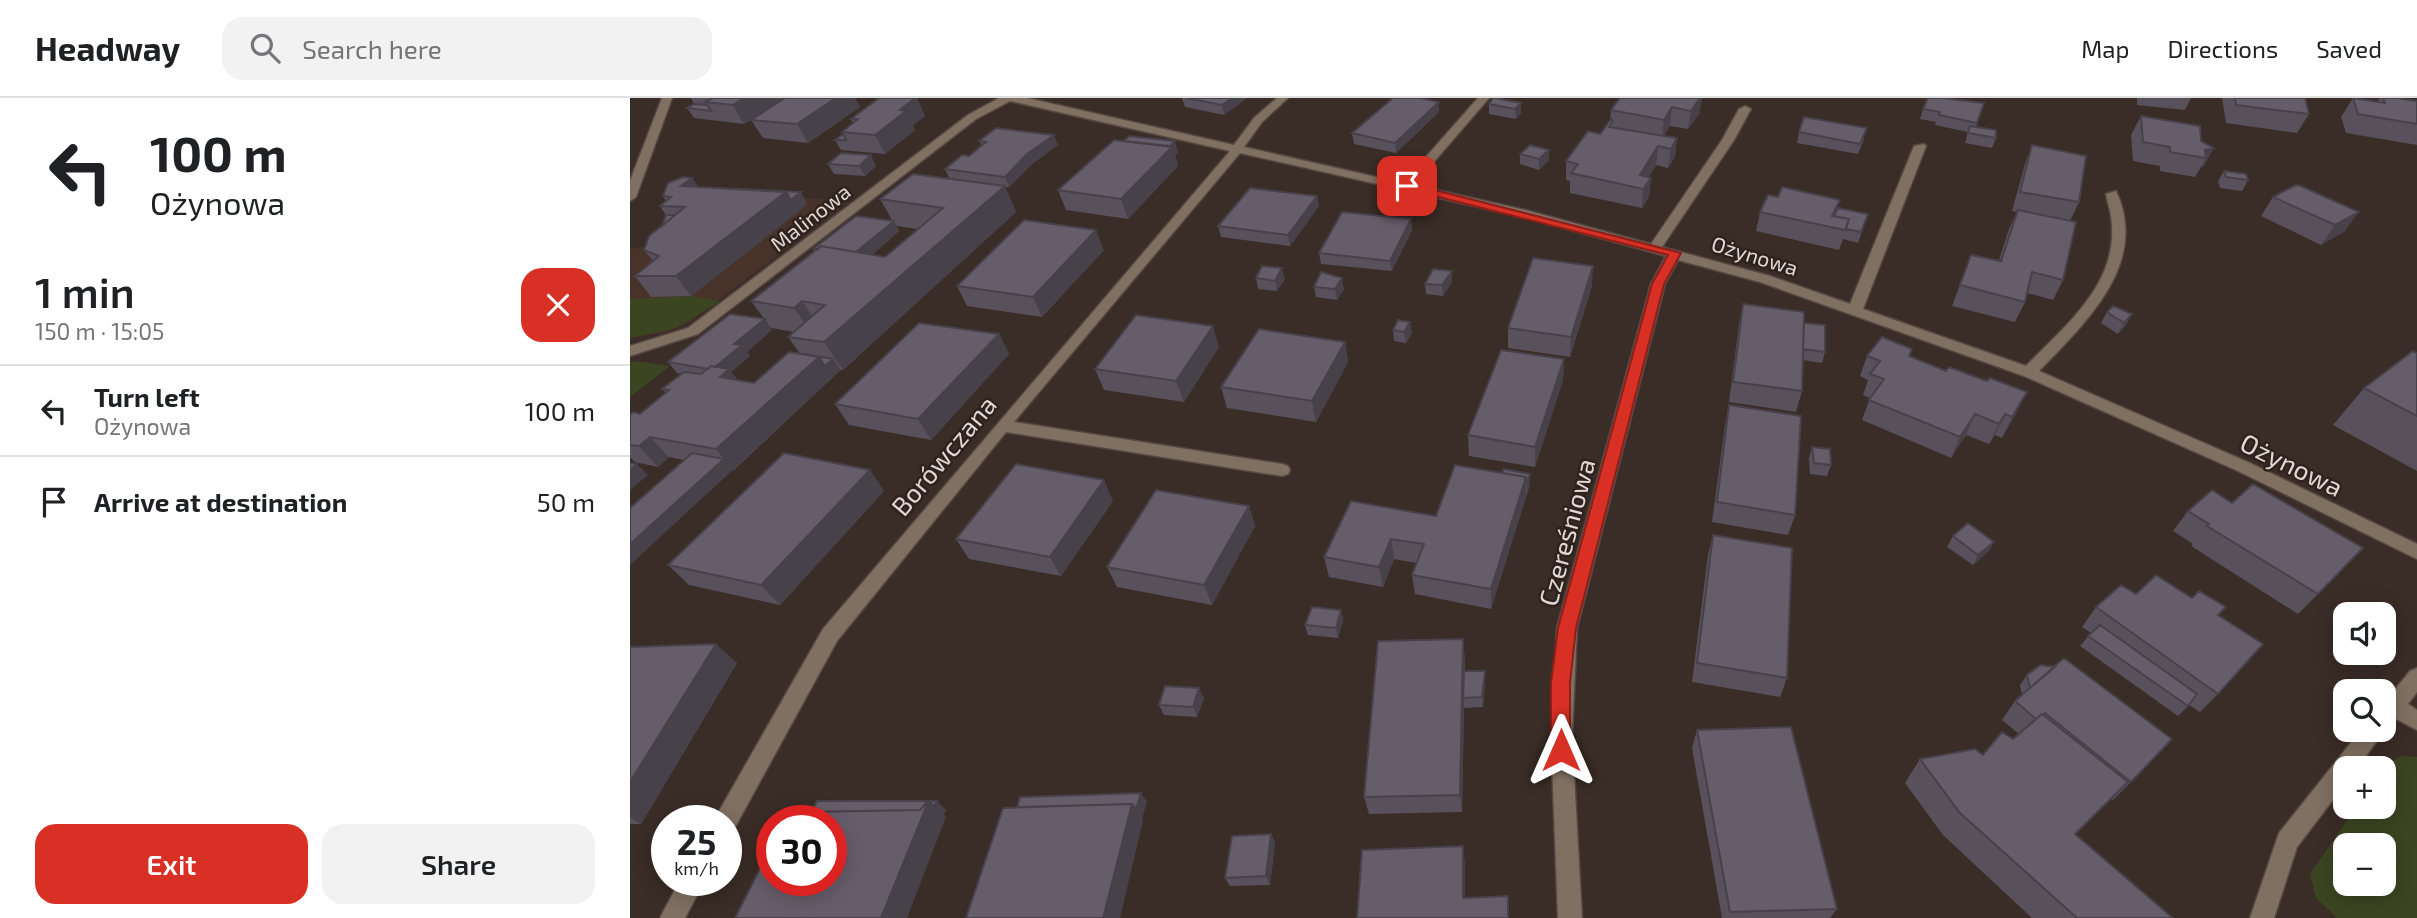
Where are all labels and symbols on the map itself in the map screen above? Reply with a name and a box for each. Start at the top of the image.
pin [1377,156,1437,216]
street label: Malinowa [765,178,855,256]
street label: Ożynowa [1709,230,1801,280]
street label: Borówczana [884,389,1002,521]
street label: Ożynowa [2236,426,2348,502]
street label: Czereśniowa [1531,455,1601,609]
position arrow [1524,713,1598,787]
speed limit sign: 30 [756,805,847,896]

